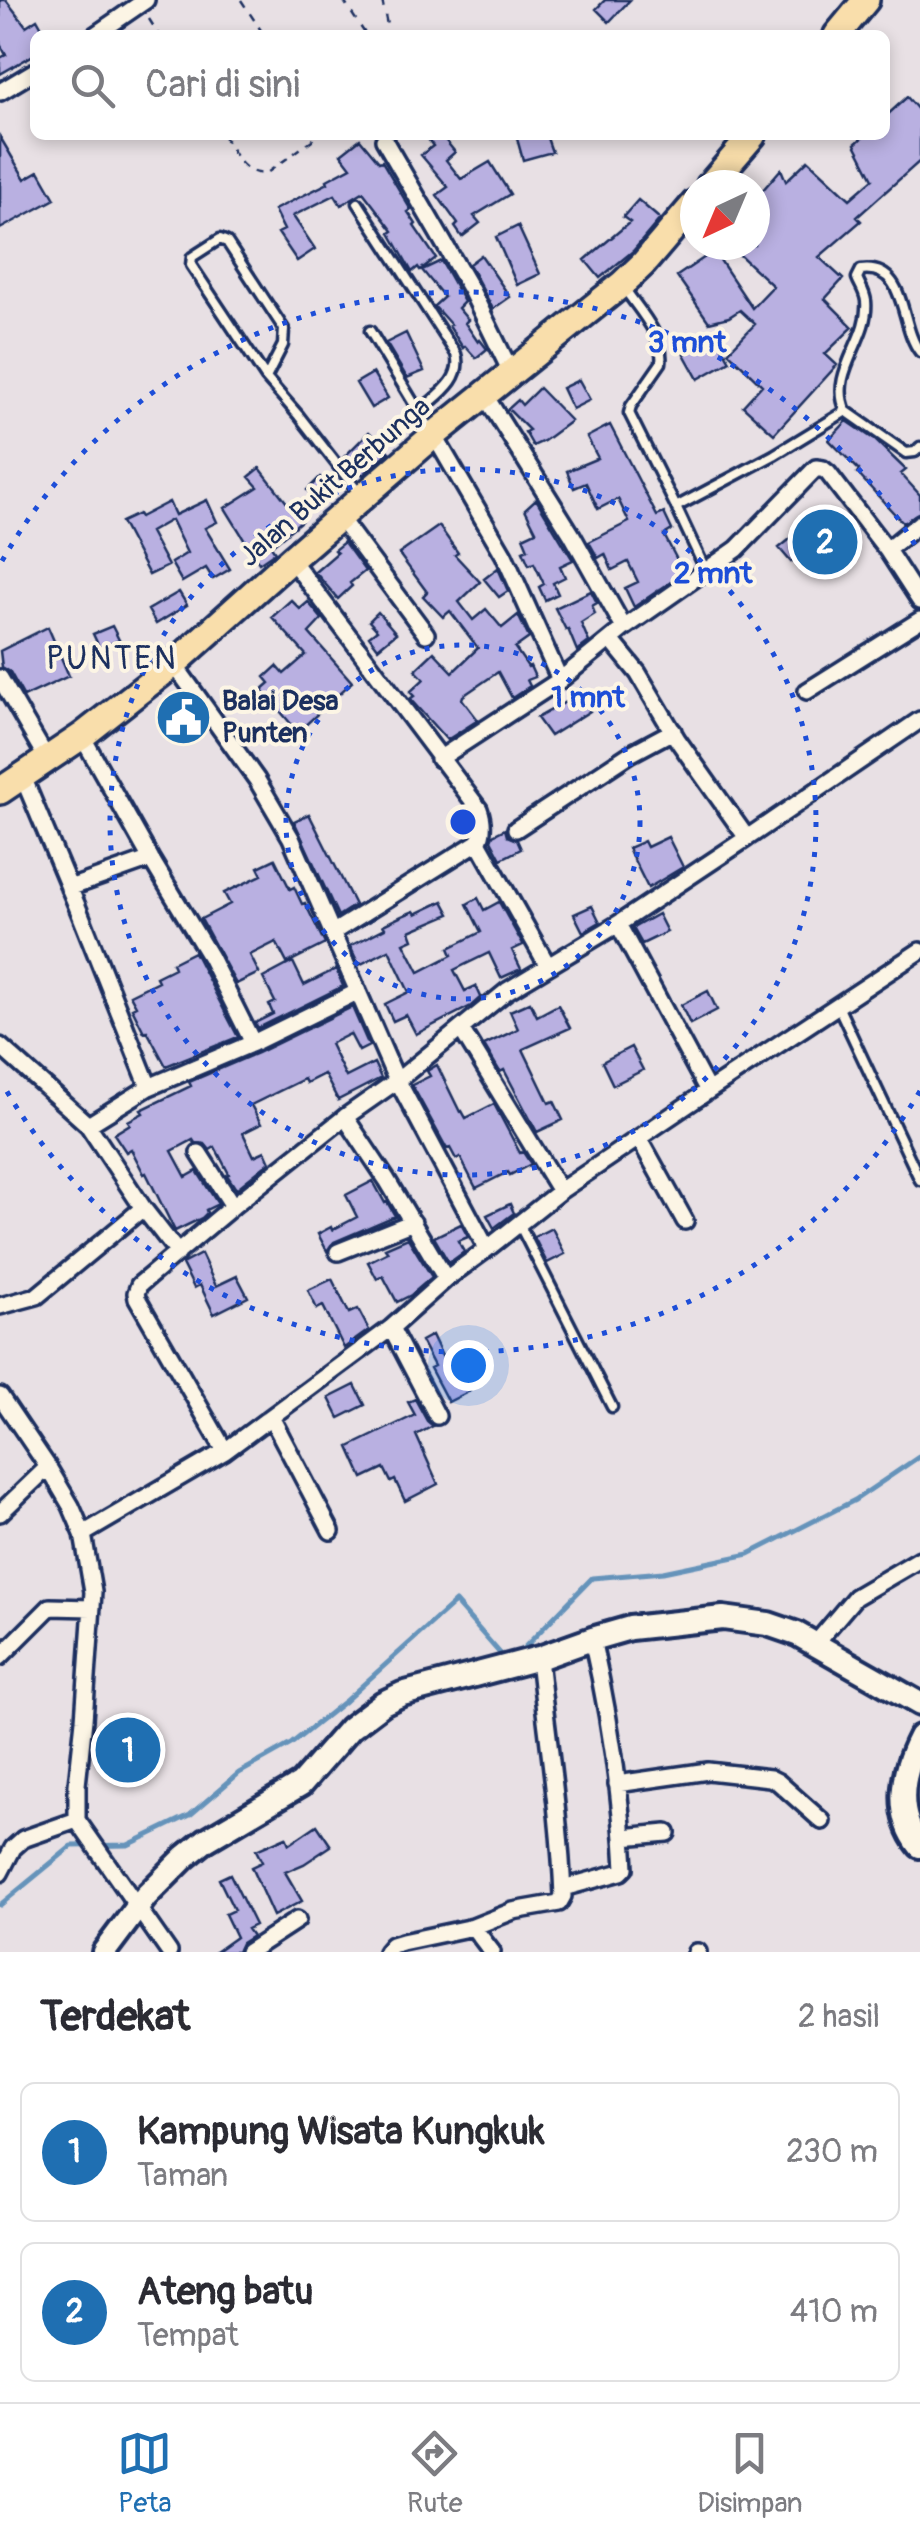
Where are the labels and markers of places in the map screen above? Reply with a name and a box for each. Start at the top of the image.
pin: 2 [792,504,858,580]
place label: Balai Desa Punten [222,684,339,751]
public building icon: Balai Desa Punten [153,687,213,747]
centre of rings [445,804,481,840]
pin: 1 [96,1712,160,1788]

